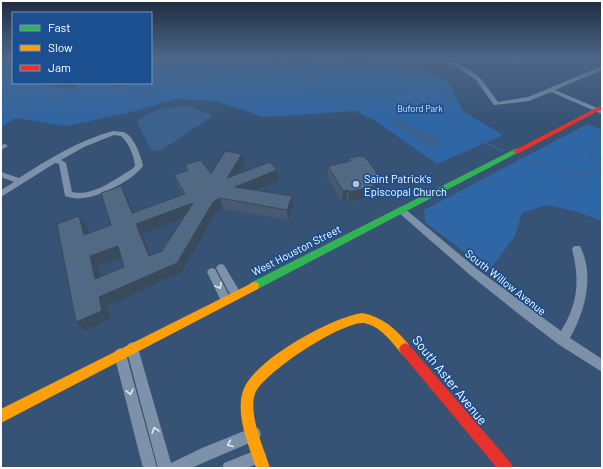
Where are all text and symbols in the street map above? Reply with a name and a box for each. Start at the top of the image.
legend [12,12,152,84]
text: Fast [48,20,71,34]
text: Slow [48,40,73,54]
text: Jam [48,60,71,74]
park label: Buford Park [397,103,443,114]
place label: Saint Patrick's Episcopal Church [364,172,447,198]
marker: Saint Patrick's Episcopal Church [351,179,361,189]
street label: West Houston Street [249,222,343,278]
street label: South Willow Avenue [463,246,549,318]
one-way arrow [214,282,222,289]
street label: South Aster Avenue [409,332,491,428]
one-way arrow [125,388,134,395]
one-way arrow [152,427,160,433]
one-way arrow [227,439,234,447]

